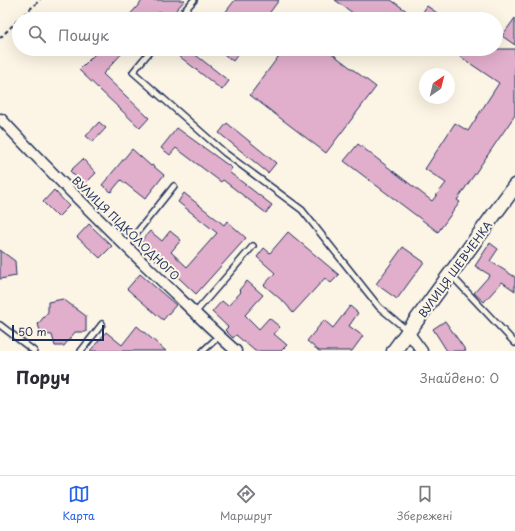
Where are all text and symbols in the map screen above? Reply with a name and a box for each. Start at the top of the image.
search box [12,12,503,56]
icon: search [26,23,48,45]
text: Пошук [58,23,109,46]
north arrow [419,68,455,104]
street label: ВУЛИЦЯ ПІДКОЛОДНОГО [68,172,184,284]
street label: ВУЛИЦЯ ШЕВЧЕНКА [414,217,496,321]
scale bar [12,323,104,342]
text: 50 m [18,323,47,340]
text: Поруч [16,364,70,390]
text: Знайдено: 0 [420,368,499,387]
tab: Карта [63,483,95,524]
tab: Маршрут [220,483,272,524]
tab: Збережені [397,483,452,524]

